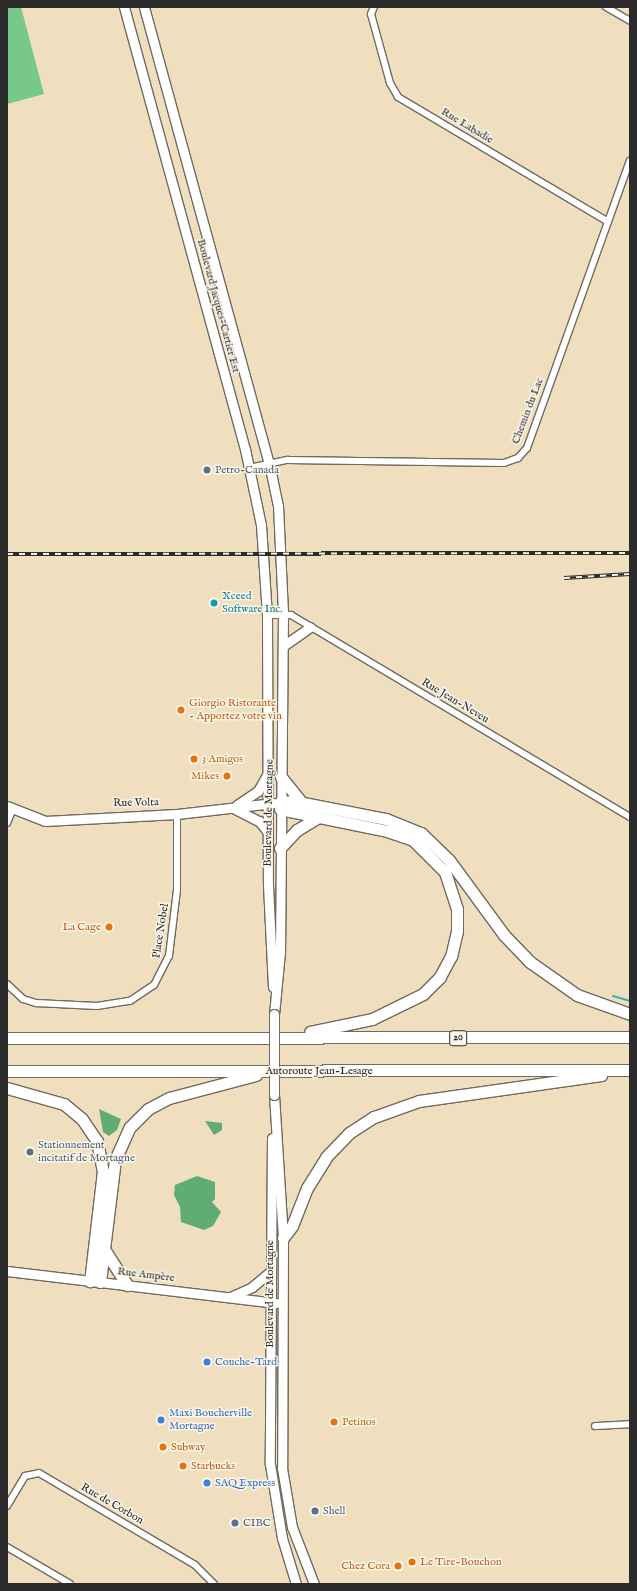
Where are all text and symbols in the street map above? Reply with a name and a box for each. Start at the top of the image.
street label: Rue Labadie [439,105,495,147]
street label: Boulevard Jacques-Cartier Est [194,238,242,374]
street label: Chemin du Lac [509,376,547,446]
place label: Petro-Canada [215,463,279,477]
marker: Petro-Canada [202,465,212,475]
place label: Xceed Software Inc. [222,590,282,616]
marker: Xceed Software Inc. [209,598,219,608]
street label: Rue Jean-Neveu [419,676,491,726]
place label: Giorgio Ristorante - Apportez votre vin [189,697,282,723]
marker: Giorgio Ristorante - Apportez votre vin [176,705,186,715]
place label: 3 Amigos [202,752,243,766]
marker: 3 Amigos [189,754,199,764]
street label: Boulevard de Mortagne [261,759,277,867]
place label: Mikes [191,769,219,783]
marker: Mikes [222,771,232,781]
street label: Rue Volta [113,796,159,810]
street label: Place Nobel [150,903,172,959]
place label: La Cage [62,920,101,934]
marker: La Cage [104,922,114,932]
road number: 20 [449,1030,467,1046]
street label: Autoroute Jean-Lesage [265,1064,373,1078]
place label: Stationnement incitatif de Mortagne [38,1139,135,1165]
marker: Stationnement incitatif de Mortagne [25,1147,35,1157]
street label: Boulevard de Mortagne [263,1240,277,1348]
street label: Rue Ampère [117,1265,175,1285]
place label: Couche-Tard [215,1355,277,1369]
marker: Couche-Tard [202,1357,212,1367]
place label: Maxi Boucherville Mortagne [169,1407,252,1433]
marker: Maxi Boucherville Mortagne [156,1415,166,1425]
place label: Petinos [342,1415,376,1429]
marker: Petinos [329,1417,339,1427]
place label: Subway [171,1440,205,1454]
marker: Subway [158,1442,168,1452]
place label: Starbucks [191,1459,235,1473]
marker: Starbucks [178,1461,188,1471]
place label: SAQ Express [215,1476,275,1490]
marker: SAQ Express [202,1478,212,1488]
street label: Rue de Corbon [78,1481,146,1527]
place label: Shell [323,1504,346,1518]
marker: Shell [310,1506,320,1516]
place label: CIBC [243,1516,271,1530]
marker: CIBC [230,1518,240,1528]
place label: Le Tire-Bouchon [420,1555,502,1569]
marker: Le Tire-Bouchon [407,1557,417,1567]
place label: Chez Cora [341,1559,390,1573]
marker: Chez Cora [393,1561,403,1571]

